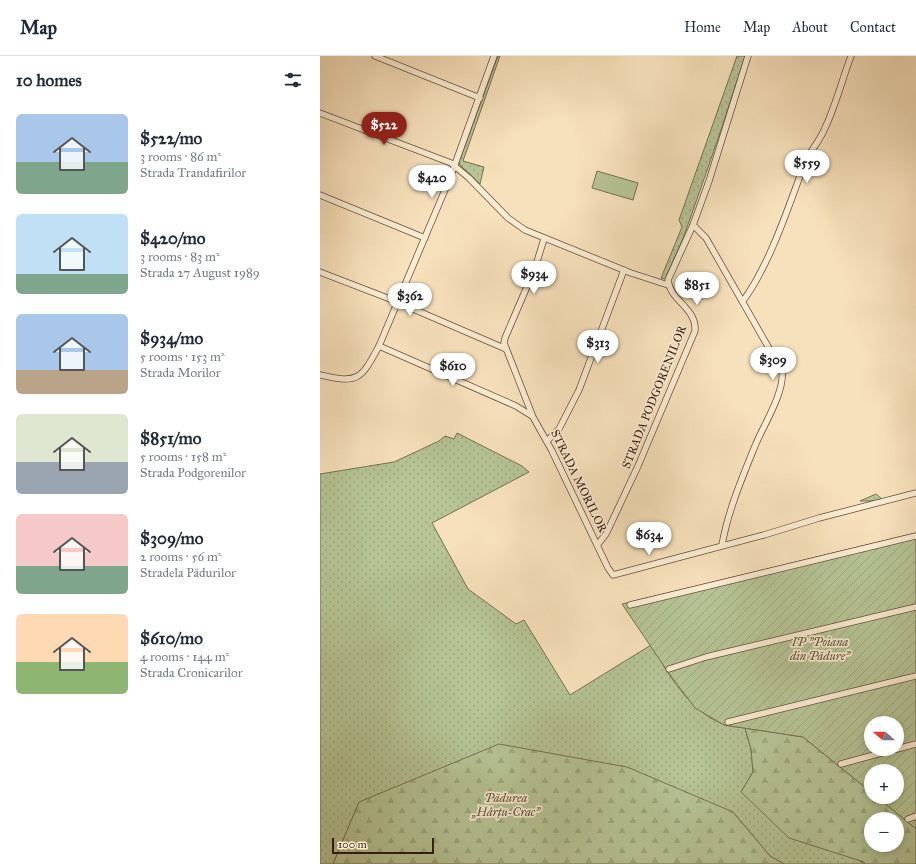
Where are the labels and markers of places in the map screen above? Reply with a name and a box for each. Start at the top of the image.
pin: $522 [360,112,408,146]
pin: $559 [783,150,831,184]
pin: $420 [408,165,456,199]
pin: $934 [510,261,558,295]
pin: $851 [673,272,721,306]
pin: $362 [386,283,434,317]
pin: $313 [574,330,622,364]
pin: $309 [749,347,797,381]
pin: $610 [429,353,477,387]
pin: $634 [625,522,673,556]

